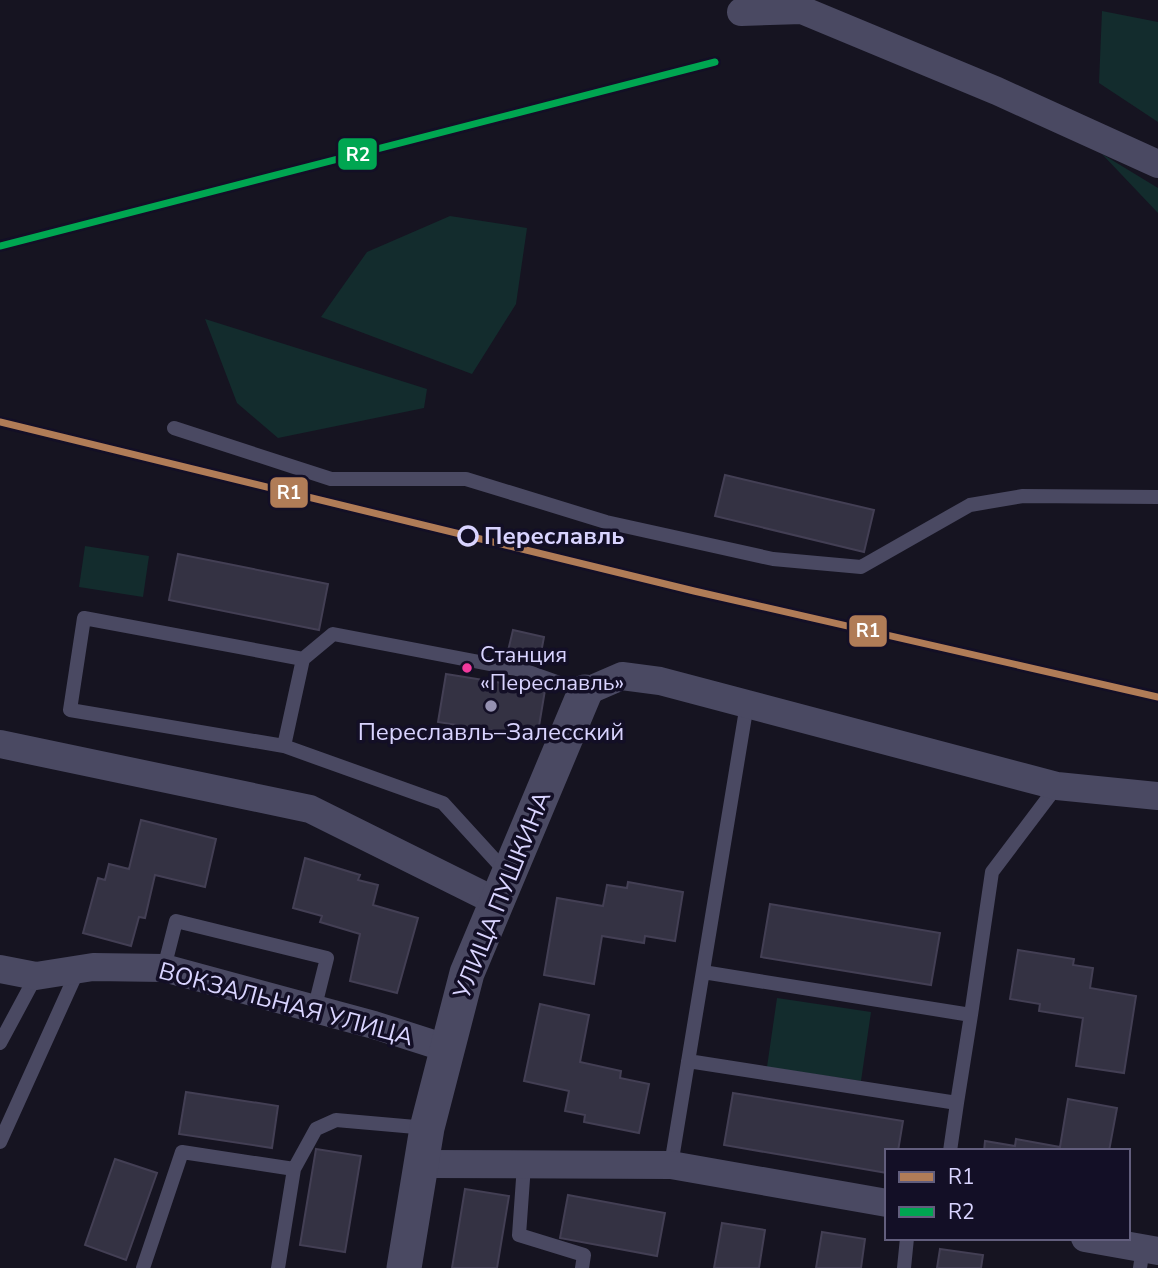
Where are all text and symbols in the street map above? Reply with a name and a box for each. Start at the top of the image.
line badge: R2 [337,137,378,171]
text: R2 [346,142,370,168]
line badge: R1 [269,476,309,509]
text: R1 [277,480,301,506]
place label: Переславль [484,520,625,552]
marker: Переславль [458,526,478,546]
line badge: R1 [848,614,888,648]
text: R1 [856,618,880,644]
place label: Станция «Переславль» [480,640,624,698]
marker: Станция «Переславль» [460,661,474,675]
marker: Переславль–Залесский [483,698,499,714]
place label: Переславль–Залесский [358,716,624,748]
street label: УЛИЦА ПУШКИНА [445,786,558,1005]
street label: ВОКЗАЛЬНАЯ УЛИЦА [155,955,417,1054]
legend [885,1149,1130,1240]
text: R1 [948,1163,975,1191]
text: R2 [948,1198,975,1226]

